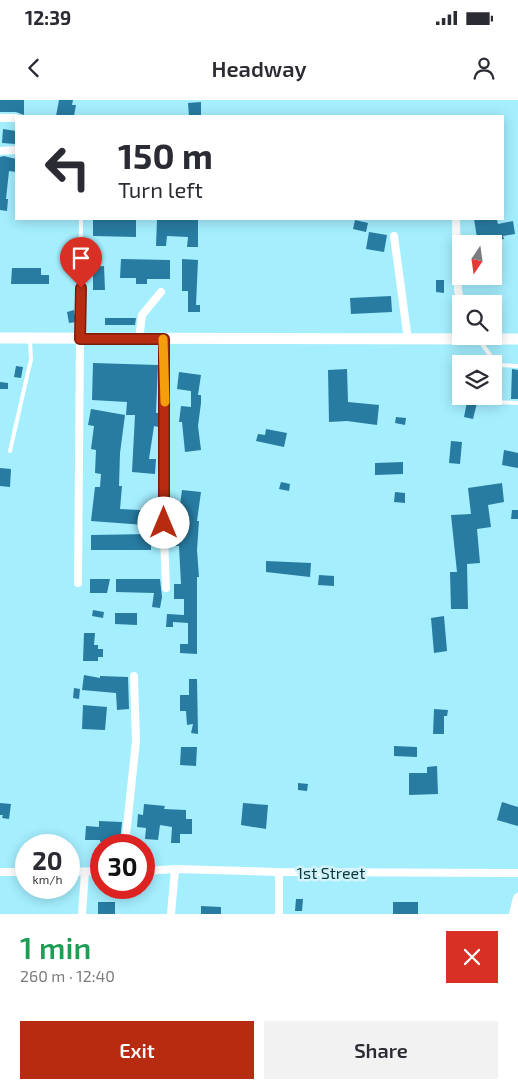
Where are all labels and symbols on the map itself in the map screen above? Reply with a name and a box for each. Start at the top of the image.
north arrow [452,235,502,285]
pin [60,237,102,288]
position arrow [137,496,189,548]
speed limit sign: 30 [90,834,155,899]
street label: 1st Street [297,863,365,882]

